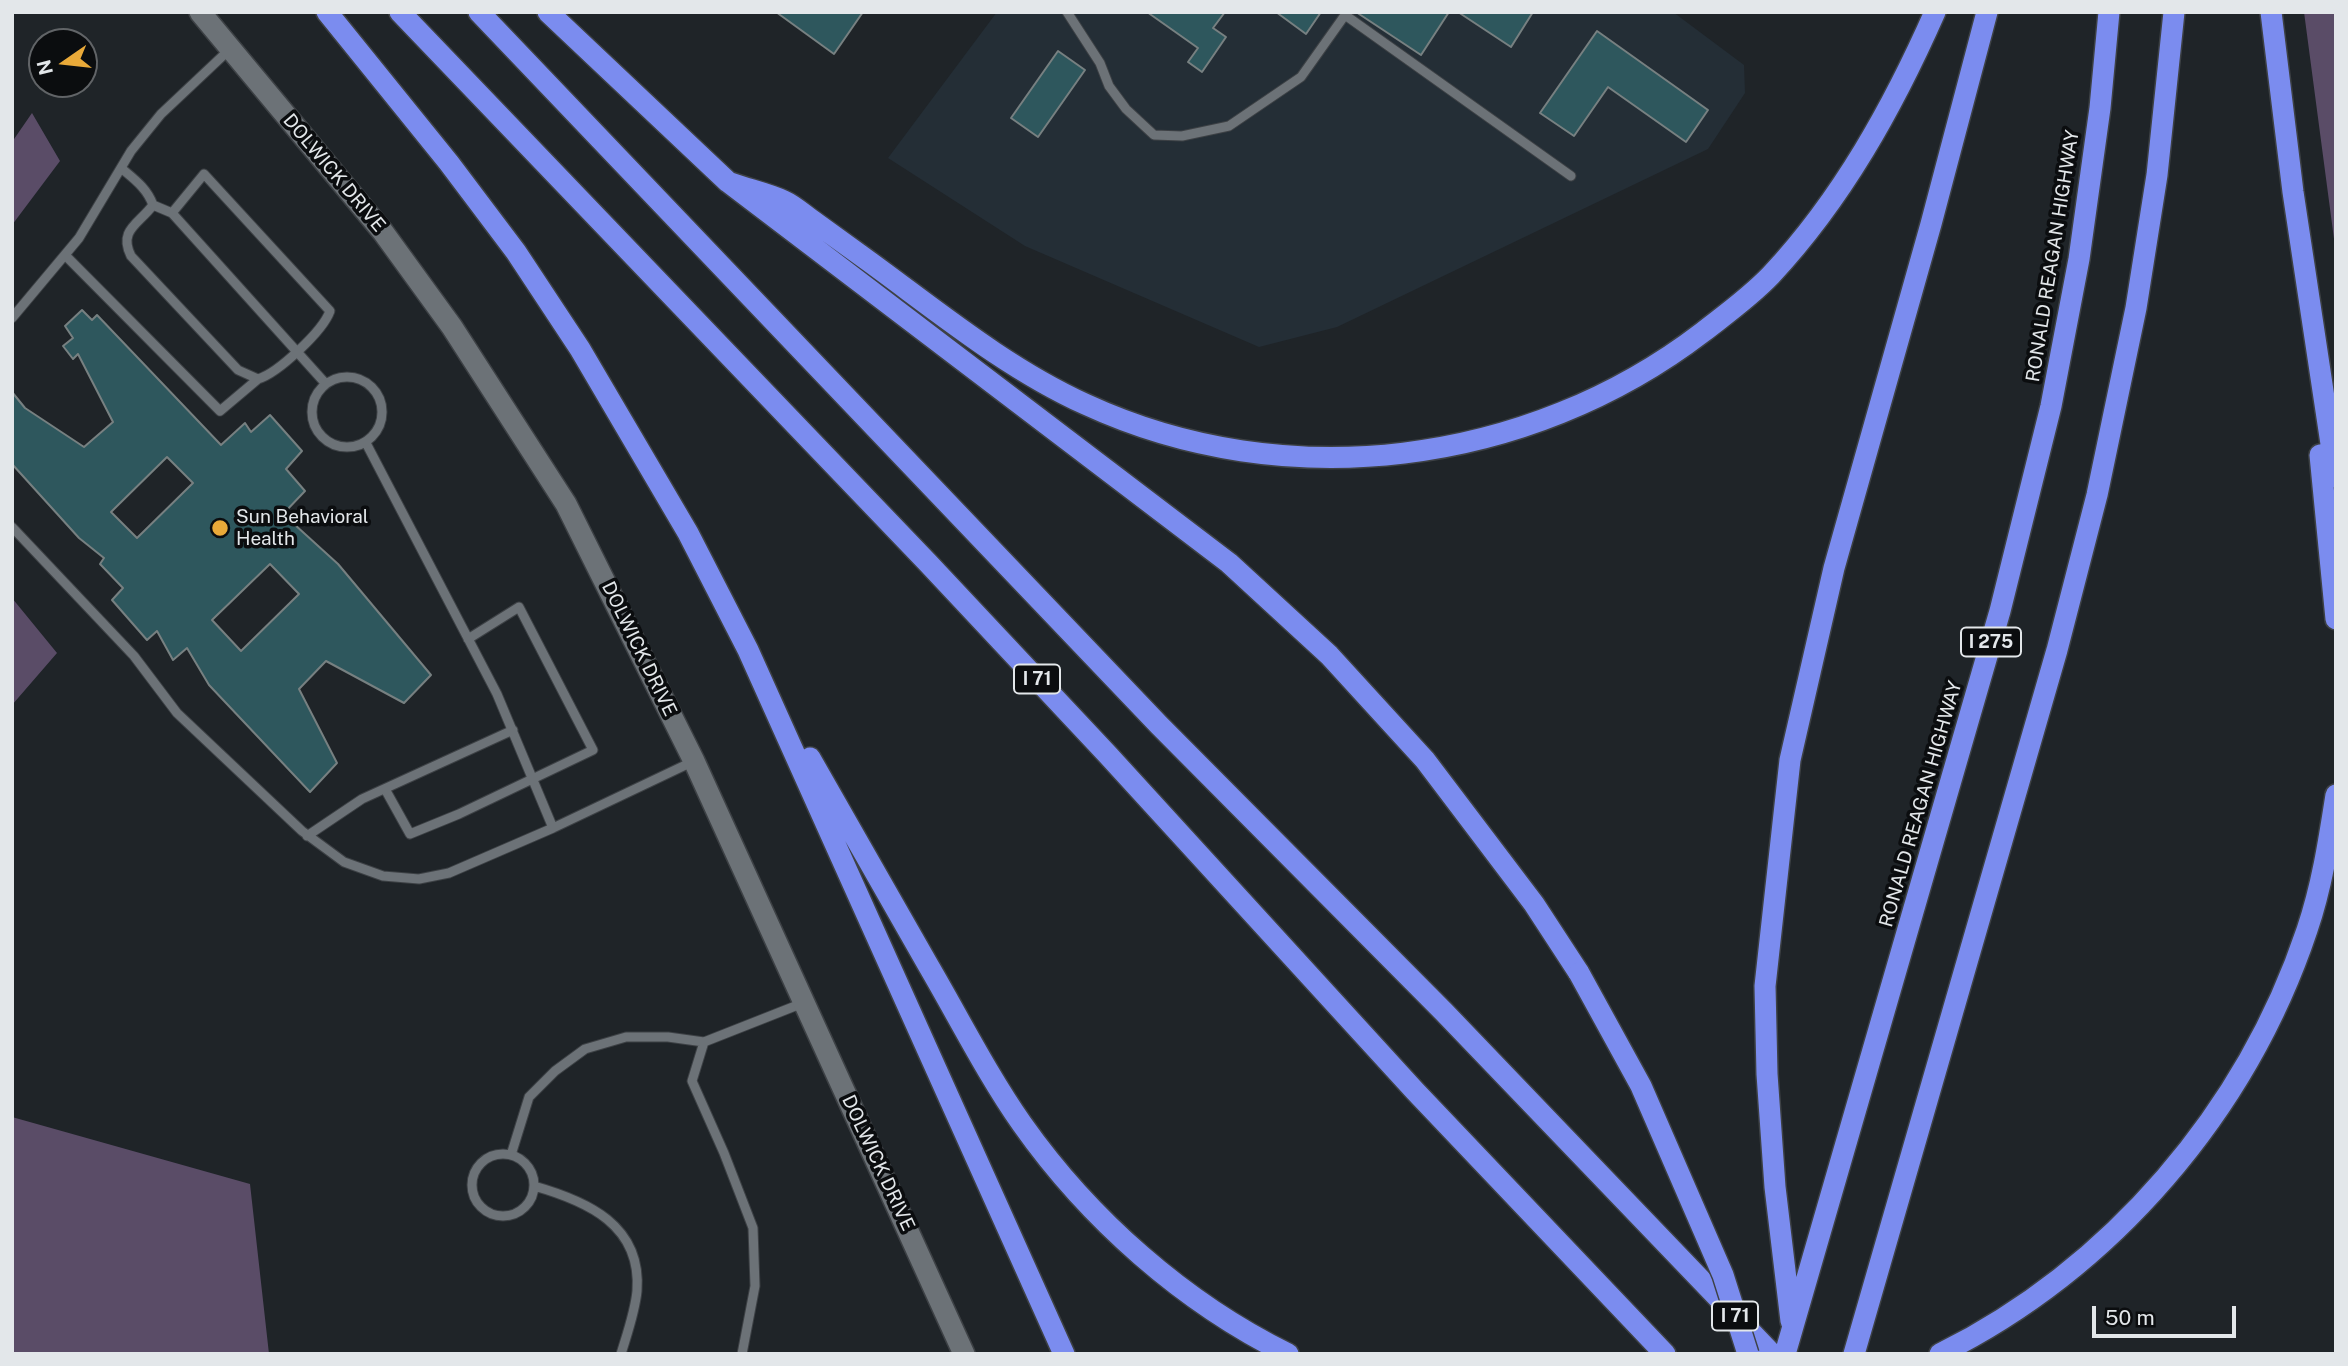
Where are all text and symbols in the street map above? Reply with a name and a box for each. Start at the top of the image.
north arrow [28,28,98,98]
text: N [32,58,57,77]
street label: DOLWICK DRIVE [278,109,390,237]
street label: RONALD REAGAN HIGHWAY [2022,128,2084,384]
place label: Sun Behavioral Health [236,506,369,550]
marker: Sun Behavioral Health [210,518,230,538]
street label: DOLWICK DRIVE [597,578,681,720]
road number: I 275 [1961,628,2021,656]
road number: I 71 [1014,664,1060,694]
street label: RONALD REAGAN HIGHWAY [1875,678,1967,930]
street label: DOLWICK DRIVE [837,1092,919,1234]
scale bar [2096,1292,2240,1336]
road number: I 71 [1712,1302,1758,1330]
text: 50 m [2105,1305,2155,1330]

